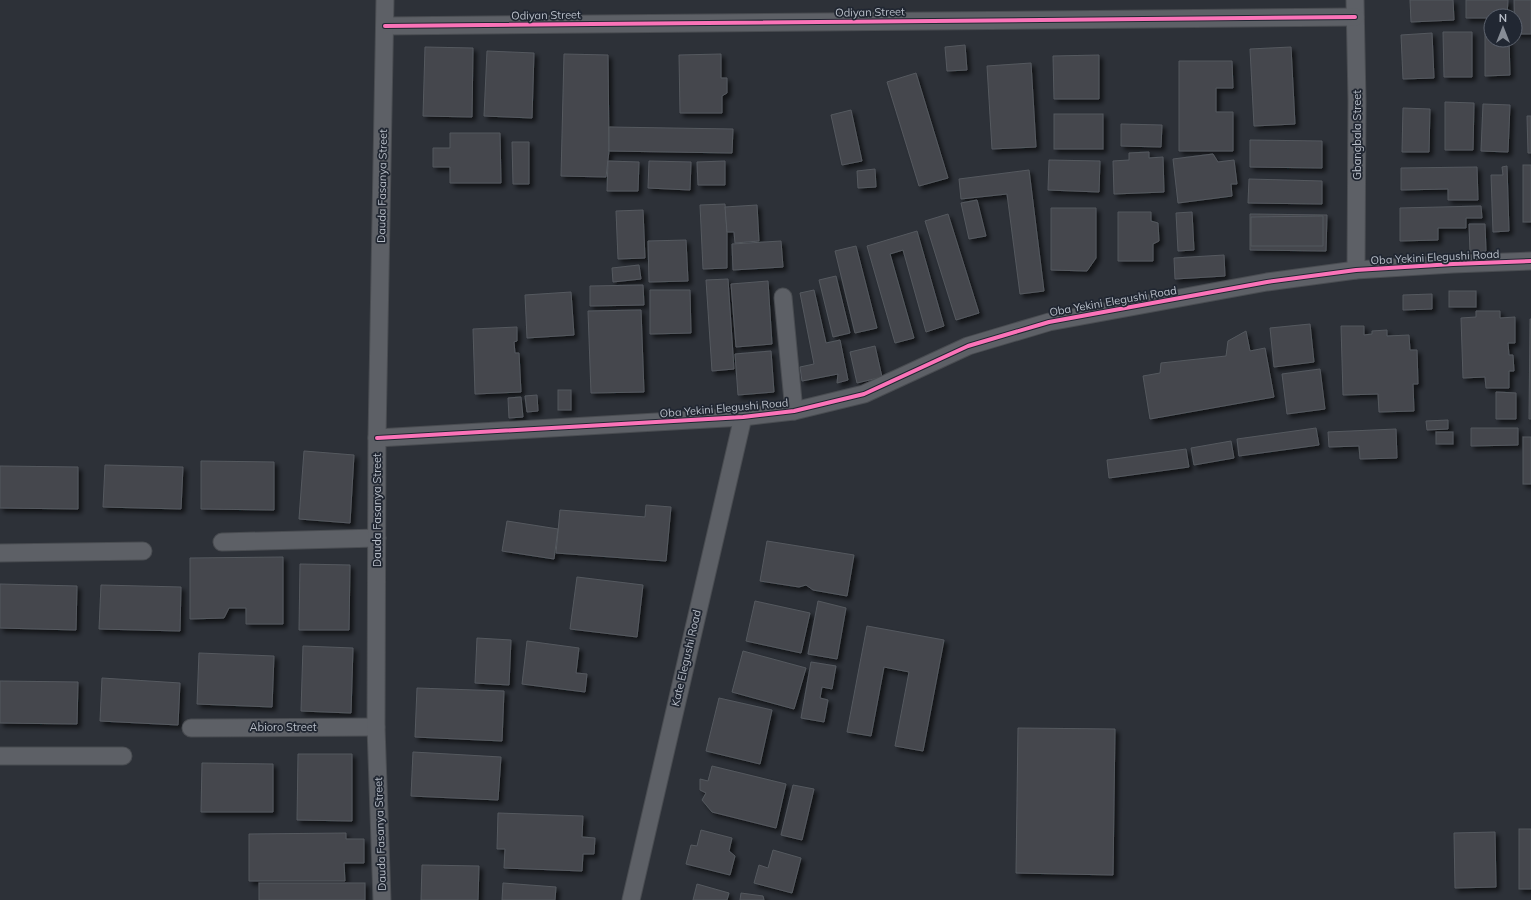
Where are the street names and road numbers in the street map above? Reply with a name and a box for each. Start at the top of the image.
street label: Odiyan Street [835,4,905,20]
street label: Odiyan Street [511,7,581,23]
street label: Gbangbala Street [1350,90,1364,180]
street label: Dauda Fasanya Street [374,129,390,243]
street label: Oba Yekini Elegushi Road [1370,247,1500,267]
street label: Oba Yekini Elegushi Road [1048,283,1178,319]
street label: Oba Yekini Elegushi Road [659,395,789,421]
street label: Dauda Fasanya Street [370,453,384,567]
street label: Kate Elegushi Road [668,608,704,708]
street label: Abioro Street [249,720,317,734]
street label: Dauda Fasanya Street [371,777,389,891]

